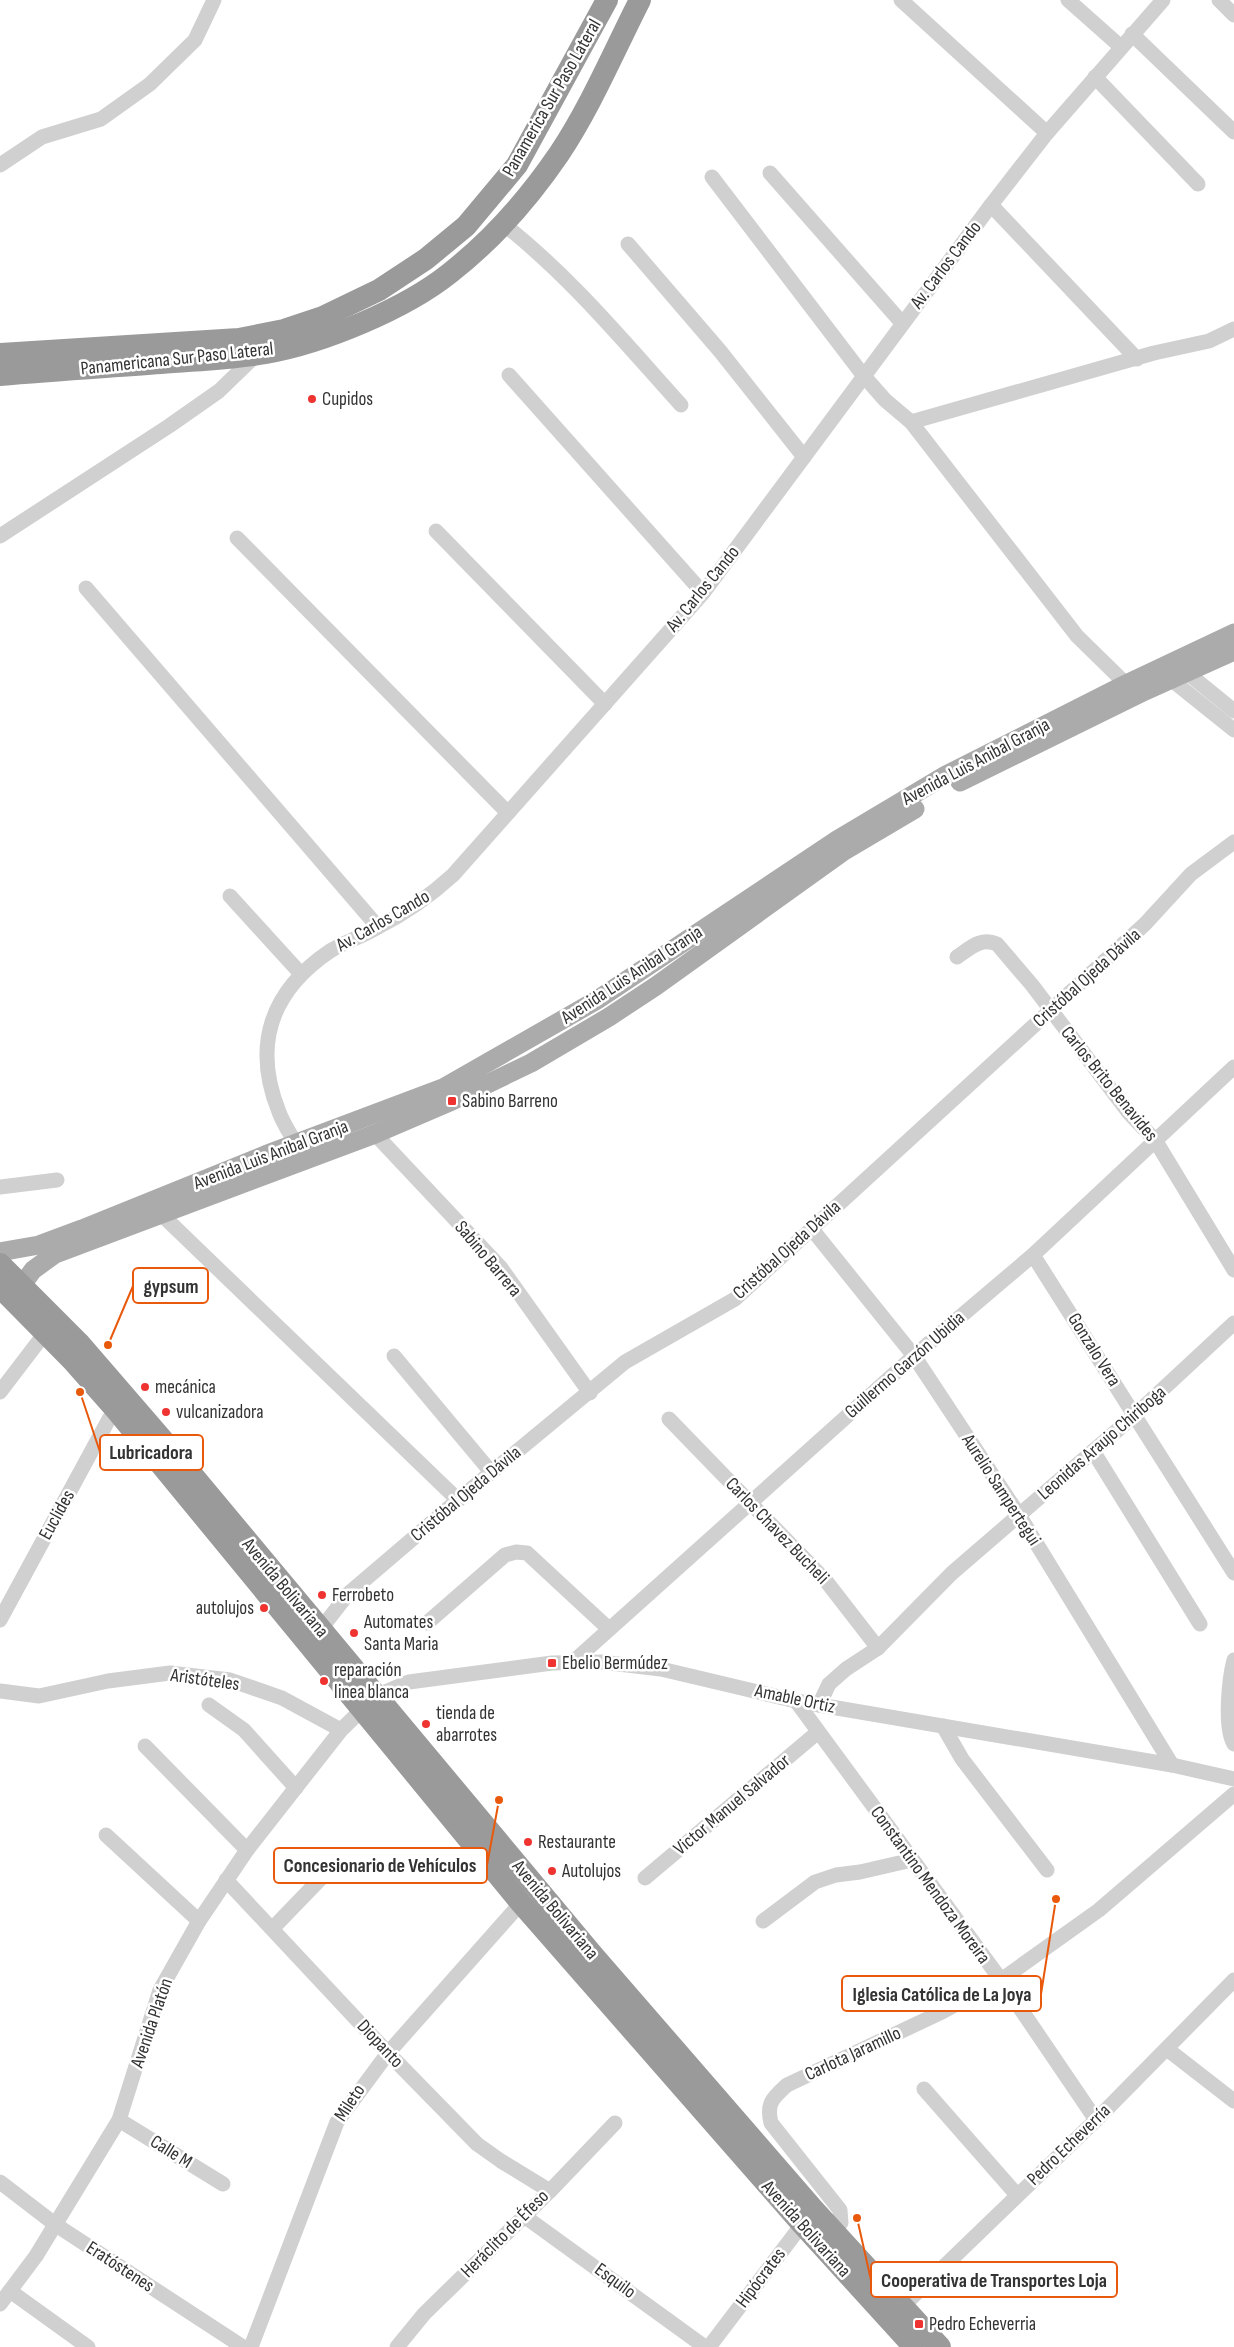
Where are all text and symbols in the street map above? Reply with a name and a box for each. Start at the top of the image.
street label: Panamerica Sur Paso Lateral [498,15,606,181]
street label: Av. Carlos Cando [905,217,986,314]
street label: Panamericana Sur Paso Lateral [80,337,274,381]
place label: Cupidos [322,388,373,411]
marker: Cupidos [306,393,318,405]
street label: Av. Carlos Cando [661,541,745,637]
street label: Avenida Luis Anibal Granja [897,713,1054,811]
street label: Av. Carlos Cando [331,885,434,957]
street label: Avenida Luis Anibal Granja [556,921,707,1030]
street label: Cristóbal Ojeda Dávila [1028,924,1146,1032]
street label: Carlos Brito Benavides [1056,1022,1163,1146]
place label: Sabino Barreno [462,1090,558,1113]
marker: Sabino Barreno [446,1095,458,1107]
street label: Avenida Luis Anibal Granja [190,1115,352,1195]
street label: Cristóbal Ojeda Dávila [728,1196,846,1304]
street label: Sabino Barrera [449,1216,527,1302]
callout: gypsum [133,1268,208,1303]
text: gypsum [144,1275,198,1299]
street label: Guillermo Garzón Ubidia [840,1307,970,1423]
street label: Gonzalo Vera [1062,1309,1126,1391]
place label: mecánica [155,1376,216,1399]
marker: mecánica [139,1381,151,1393]
street label: Leonidas Araujo Chiriboga [1033,1381,1171,1505]
place label: vulcanizadora [176,1401,264,1424]
marker: vulcanizadora [160,1406,172,1418]
street label: Aurelio Sampertegui [956,1429,1046,1550]
callout: Lubricadora [100,1435,203,1470]
text: Lubricadora [109,1441,193,1465]
street label: Cristóbal Ojeda Dávila [406,1441,526,1547]
street label: Carlos Chavez Bucheli [720,1473,834,1589]
street label: Euclides [34,1486,80,1544]
street label: Avenida Bolivariana [236,1533,333,1642]
place label: Ferrobeto [332,1584,394,1607]
marker: Ferrobeto [316,1589,328,1601]
place label: autolujos [196,1597,254,1620]
marker: autolujos [258,1602,270,1614]
place label: Automates Santa Maria [363,1611,439,1656]
marker: Automates Santa Maria [348,1627,360,1639]
place label: Ebelio Bermúdez [562,1652,668,1675]
marker: Ebelio Bermúdez [546,1657,558,1669]
place label: reparación linea blanca [334,1659,409,1704]
street label: Aristóteles [168,1664,241,1696]
marker: reparación linea blanca [318,1675,330,1687]
street label: Amable Ortiz [752,1679,837,1719]
place label: tienda de abarrotes [436,1702,497,1747]
marker: tienda de abarrotes [420,1718,432,1730]
street label: Victor Manuel Salvador [669,1749,795,1860]
street label: Constantino Mendoza Moreira [865,1802,995,1968]
place label: Restaurante [538,1831,616,1854]
marker: Restaurante [522,1836,534,1848]
callout: Concesionario de Vehículos [274,1848,487,1883]
text: Concesionario de Vehículos [284,1854,477,1878]
street label: Avenida Bolivariana [506,1855,603,1964]
place label: Autolujos [561,1860,621,1883]
marker: Autolujos [546,1865,558,1877]
street label: Avenida Platón [126,1975,178,2072]
callout: Iglesia Católica de La Joya [842,1976,1041,2011]
text: Iglesia Católica de La Joya [853,1983,1031,2007]
street label: Diopanto [352,2015,408,2073]
street label: Carlota Jaramillo [801,2022,905,2086]
street label: Mileto [330,2080,370,2126]
street label: Pedro Echeverría [1022,2099,1116,2191]
street label: Calle M [146,2130,196,2174]
street label: Avenida Bolivariana [756,2175,856,2282]
street label: Heráclito de Éfeso [456,2185,554,2283]
street label: Eratóstenes [82,2237,158,2298]
street label: Hipócrates [731,2243,791,2312]
street label: Esquilo [590,2258,640,2304]
callout: Cooperativa de Transportes Loja [871,2262,1117,2297]
text: Cooperativa de Transportes Loja [881,2269,1107,2293]
place label: Pedro Echeverria [929,2313,1036,2336]
marker: Pedro Echeverria [913,2318,925,2330]

